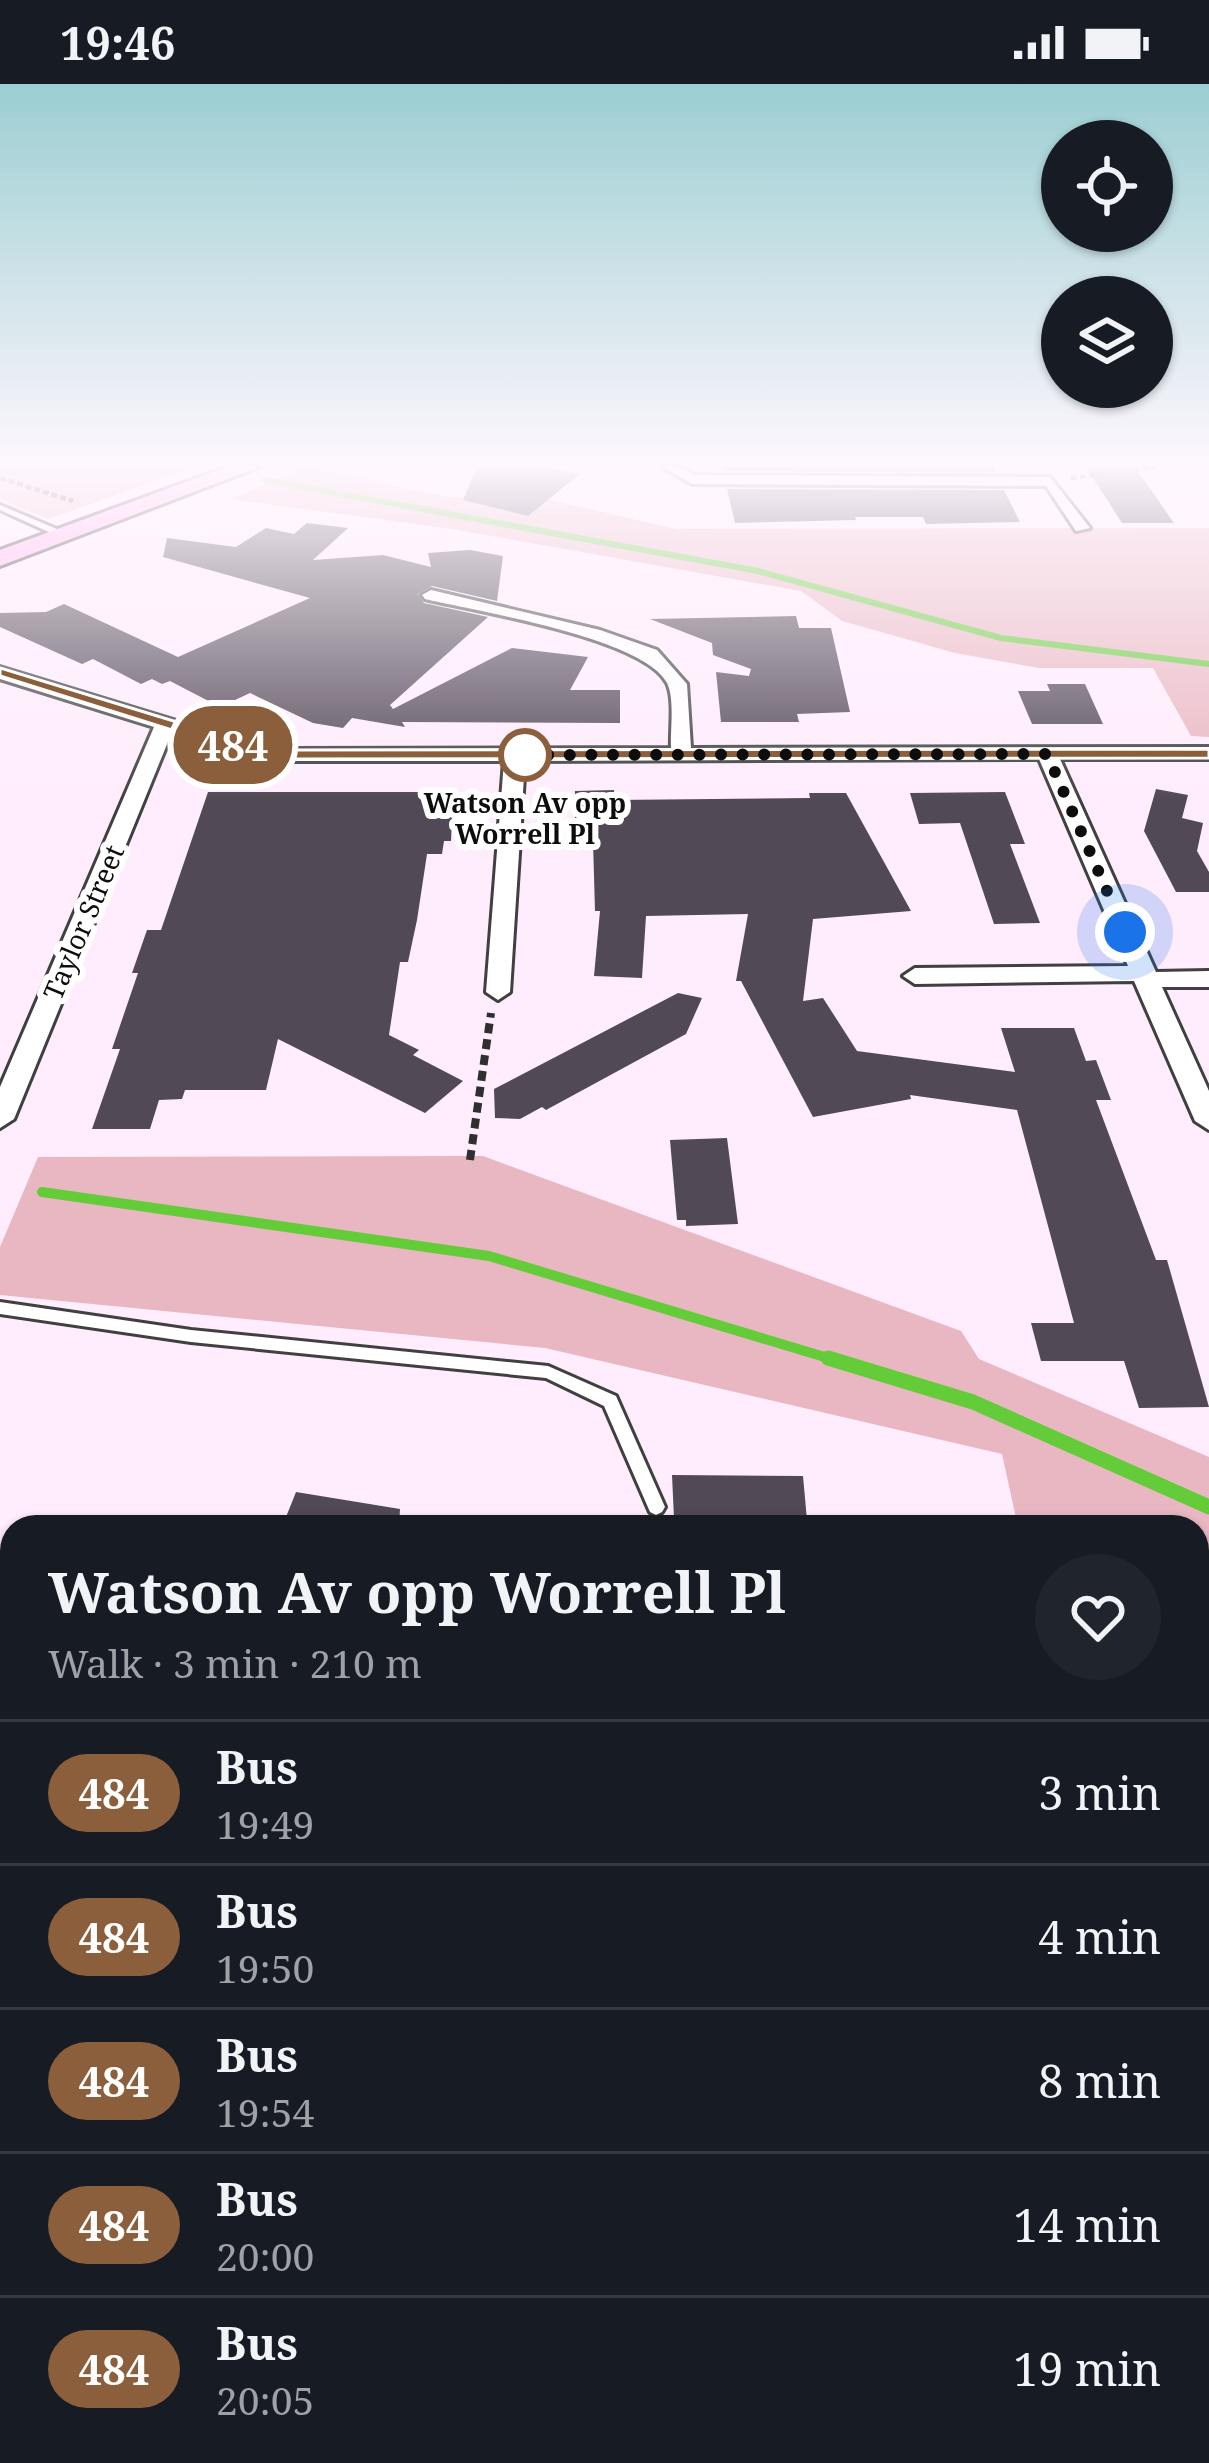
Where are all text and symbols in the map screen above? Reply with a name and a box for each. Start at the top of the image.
text: 19:46 [60,12,175,73]
map controls [1041,120,1173,408]
button: locate [1041,120,1173,252]
button: layers [1041,276,1173,408]
line badge: 484 [164,706,302,784]
text: 484 [197,716,269,773]
marker: Watson Av opp Worrell Pl [500,730,550,780]
place label: Watson Av opp Worrell Pl [424,784,626,852]
street label: Taylor Street [34,839,132,1005]
your location [1095,902,1155,962]
text: Watson Av opp Worrell Pl [48,1552,786,1630]
button: heart [1035,1554,1161,1680]
text: Walk · 3 min · 210 m [48,1636,422,1689]
text: Bus [216,1736,298,1797]
text: 3 min [1038,1762,1161,1823]
text: 484 [78,1764,150,1821]
text: 19:49 [216,1797,314,1850]
text: Bus [216,1880,298,1941]
text: 4 min [1038,1906,1161,1967]
text: 484 [78,1908,150,1965]
text: 19:50 [216,1941,314,1994]
text: Bus [216,2024,298,2085]
text: 8 min [1038,2050,1161,2111]
text: 484 [78,2052,150,2109]
text: 19:54 [216,2085,314,2138]
text: Bus [216,2168,298,2229]
text: 14 min [1013,2194,1161,2255]
text: 484 [78,2196,150,2253]
text: 20:00 [216,2229,314,2282]
text: Bus [216,2312,298,2373]
text: 19 min [1013,2338,1161,2399]
text: 484 [78,2340,150,2397]
text: 20:05 [216,2373,314,2426]

